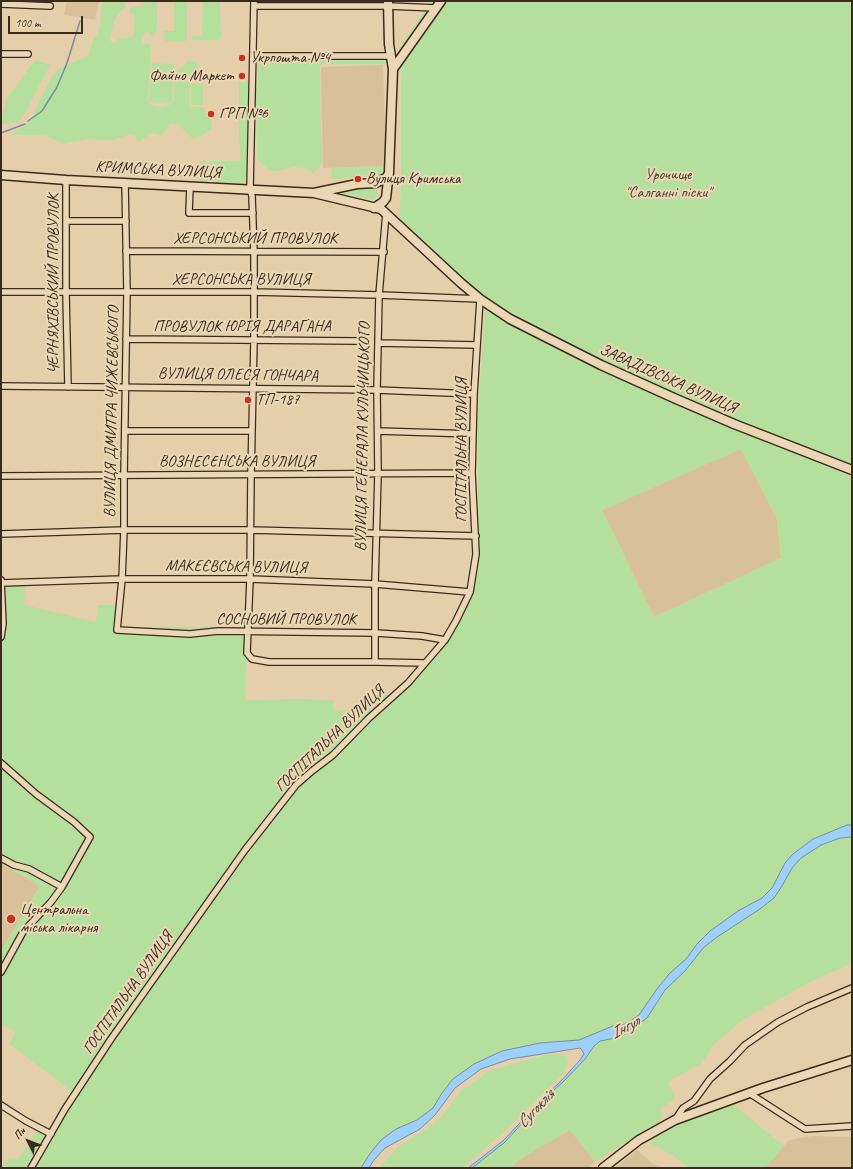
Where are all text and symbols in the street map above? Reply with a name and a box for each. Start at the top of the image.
scale bar [10,8,85,34]
text: 100 m [15,15,41,31]
place label: Укрпошта №4 [250,48,330,68]
marker: Укрпошта №4 [237,53,247,63]
place label: Файно Маркет [149,66,234,86]
marker: Файно Маркет [237,71,247,81]
place label: ГРП №6 [219,104,268,124]
marker: ГРП №6 [206,109,216,119]
street label: КРИМСЬКА ВУЛИЦЯ [95,157,221,183]
park label: Урочище "Салганні піски" [625,165,711,203]
place label: Вулиця Кримська [366,169,460,189]
marker: Вулиця Кримська [353,174,363,184]
street label: ЧЕРНЯХІВСЬКИЙ ПРОВУЛОК [44,194,64,374]
street label: ХЕРСОНСЬКИЙ ПРОВУЛОК [173,229,337,249]
street label: ХЕРСОНСЬКА ВУЛИЦЯ [172,270,310,290]
street label: ВУЛИЦЯ ДМИТРА ЧИЖЕВСЬКОГО [101,306,123,518]
street label: ПРОВУЛОК ЮРІЯ ДАРАГАНА [153,317,331,337]
street label: ВУЛИЦЯ ГЕНЕРАЛА КУЛЬЧИЦЬКОГО [351,322,375,552]
street label: ЗАВАДІВСЬКА ВУЛИЦЯ [596,340,740,418]
street label: ВУЛИЦЯ ОЛЕСЯ ГОНЧАРА [158,364,318,386]
street label: ГОСПІТАЛЬНА ВУЛИЦЯ [452,378,472,522]
place label: ТП-187 [256,390,300,410]
marker: ТП-187 [243,395,253,405]
street label: ВОЗНЕСЕНСЬКА ВУЛИЦЯ [159,452,315,472]
street label: МАКЕЄВСЬКА ВУЛИЦЯ [165,556,307,578]
street label: СОСНОВИЙ ПРОВУЛОК [216,610,356,630]
street label: ГОСПІТАЛЬНА ВУЛИЦЯ [271,682,389,796]
place label: Центральна міська лікарня [20,900,97,938]
marker: Центральна міська лікарня [5,913,17,925]
street label: ГОСПІТАЛЬНА ВУЛИЦЯ [79,928,177,1058]
water label: Інгул [607,1012,643,1044]
water label: Сугоклія [513,1085,559,1133]
north arrow [8,1121,48,1161]
text: Пн [10,1124,28,1142]

